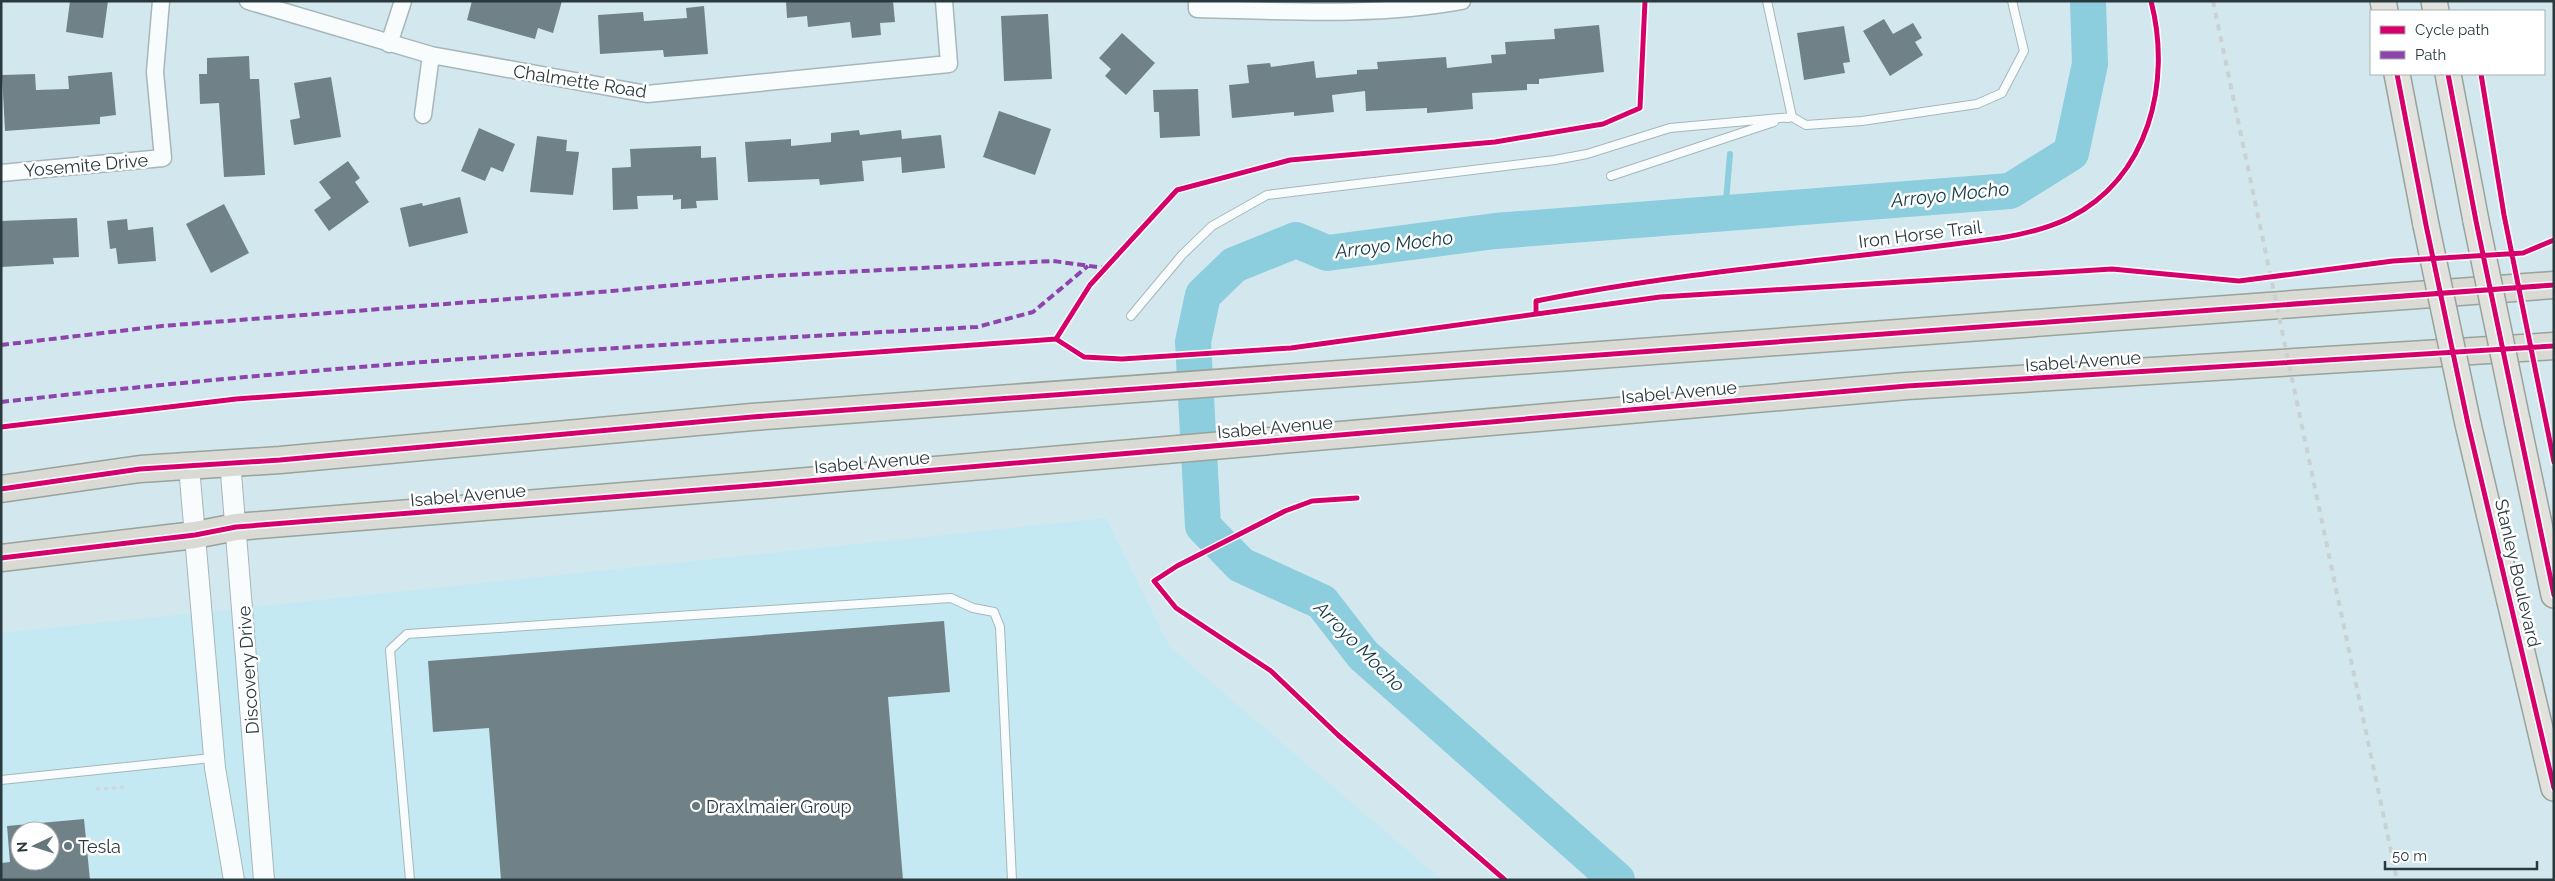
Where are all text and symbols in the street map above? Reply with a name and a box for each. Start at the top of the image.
legend [2370,10,2545,75]
text: Cycle path [2415,21,2489,39]
text: Path [2415,46,2446,64]
street label: Chalmette Road [512,60,648,102]
street label: Yosemite Drive [23,149,149,181]
water label: Arroyo Mocho [1889,177,2010,211]
street label: Iron Horse Trail [1857,216,1983,252]
water label: Arroyo Mocho [1333,226,1454,262]
street label: Isabel Avenue [2024,346,2142,376]
street label: Isabel Avenue [1620,376,1738,408]
street label: Isabel Avenue [1216,411,1334,443]
street label: Isabel Avenue [813,446,931,478]
street label: Isabel Avenue [409,479,527,511]
street label: Stanley Boulevard [2491,497,2545,649]
water label: Arroyo Mocho [1310,596,1410,696]
street label: Discovery Drive [233,605,263,735]
place label: Draxlmaier Group [706,796,852,817]
marker: Draxlmaier Group [690,800,702,812]
north arrow [10,821,60,871]
place label: Tesla [78,836,121,857]
scale bar [2385,838,2538,870]
marker: Tesla [62,840,74,852]
text: N [14,841,30,853]
text: 50 m [2392,847,2427,865]

